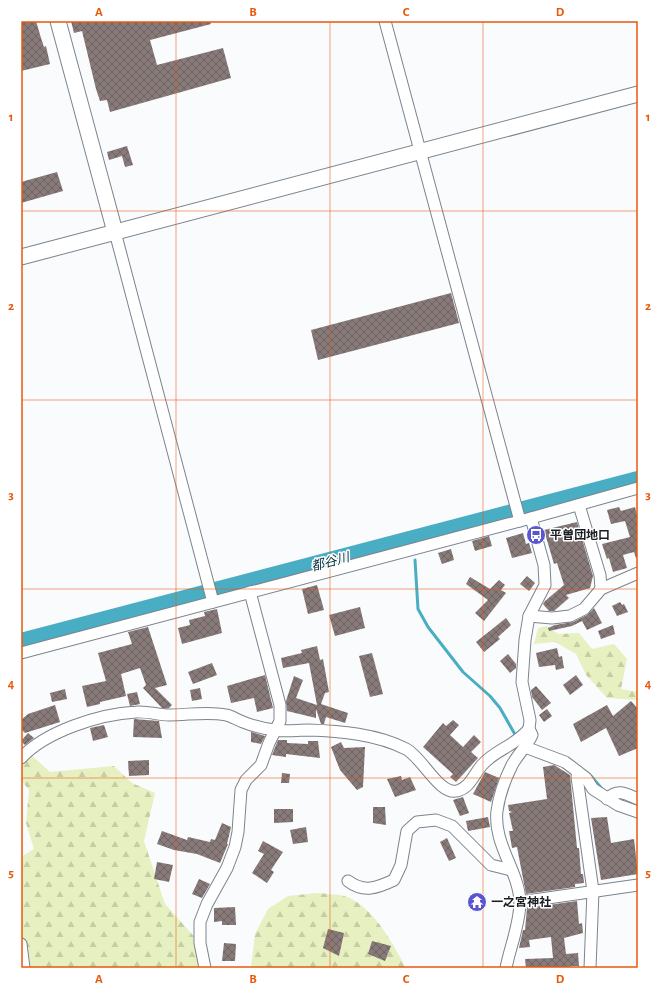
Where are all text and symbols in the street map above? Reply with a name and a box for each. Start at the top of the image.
text: A [95,6,103,19]
text: B [249,6,257,19]
text: C [403,6,410,19]
text: D [556,6,565,19]
text: 1 [9,111,13,124]
text: 1 [646,111,650,124]
text: 2 [8,300,14,313]
text: 2 [645,300,651,313]
text: 3 [8,489,14,502]
text: 3 [645,489,651,502]
bus stop icon: 平曽団地口 [525,524,547,546]
place label: 平曽団地口 [550,528,610,541]
water label: 都谷川 [310,550,353,574]
text: 4 [8,678,15,691]
text: 4 [645,678,652,691]
text: 5 [8,867,14,880]
text: 5 [645,867,651,880]
temple icon: 一之宮神社 [466,891,488,913]
place label: 一之宮神社 [491,895,551,908]
text: A [95,973,103,986]
text: B [249,973,257,986]
text: C [403,973,410,986]
text: D [556,973,565,986]

